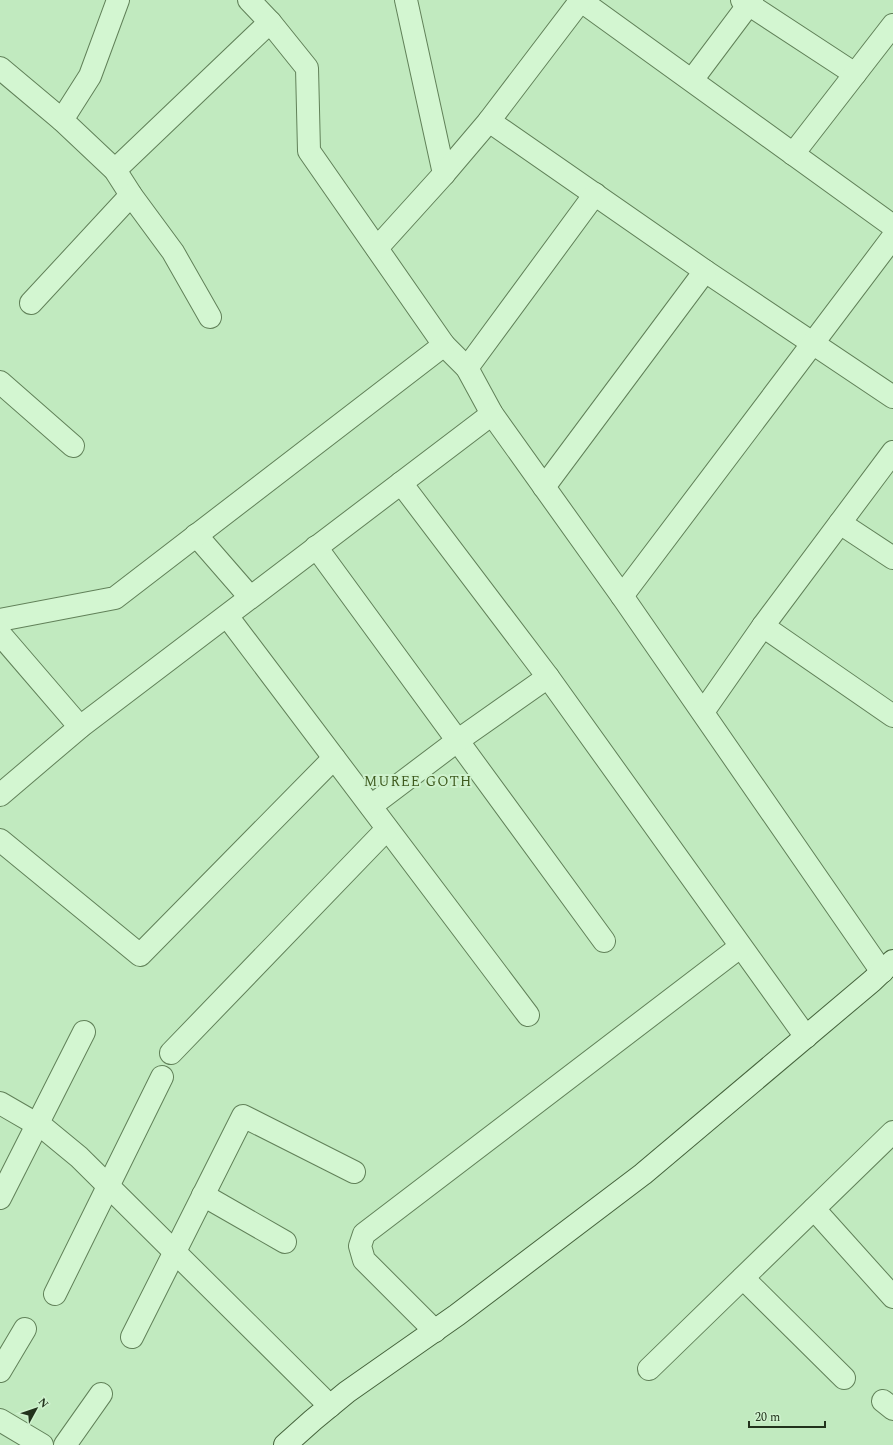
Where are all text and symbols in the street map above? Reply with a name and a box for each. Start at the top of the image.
district label: MUREE GOTH [364,771,472,792]
north arrow [16,1389,56,1429]
text: N [34,1394,53,1412]
scale bar [749,1403,825,1429]
text: 20 m [755,1408,780,1427]

